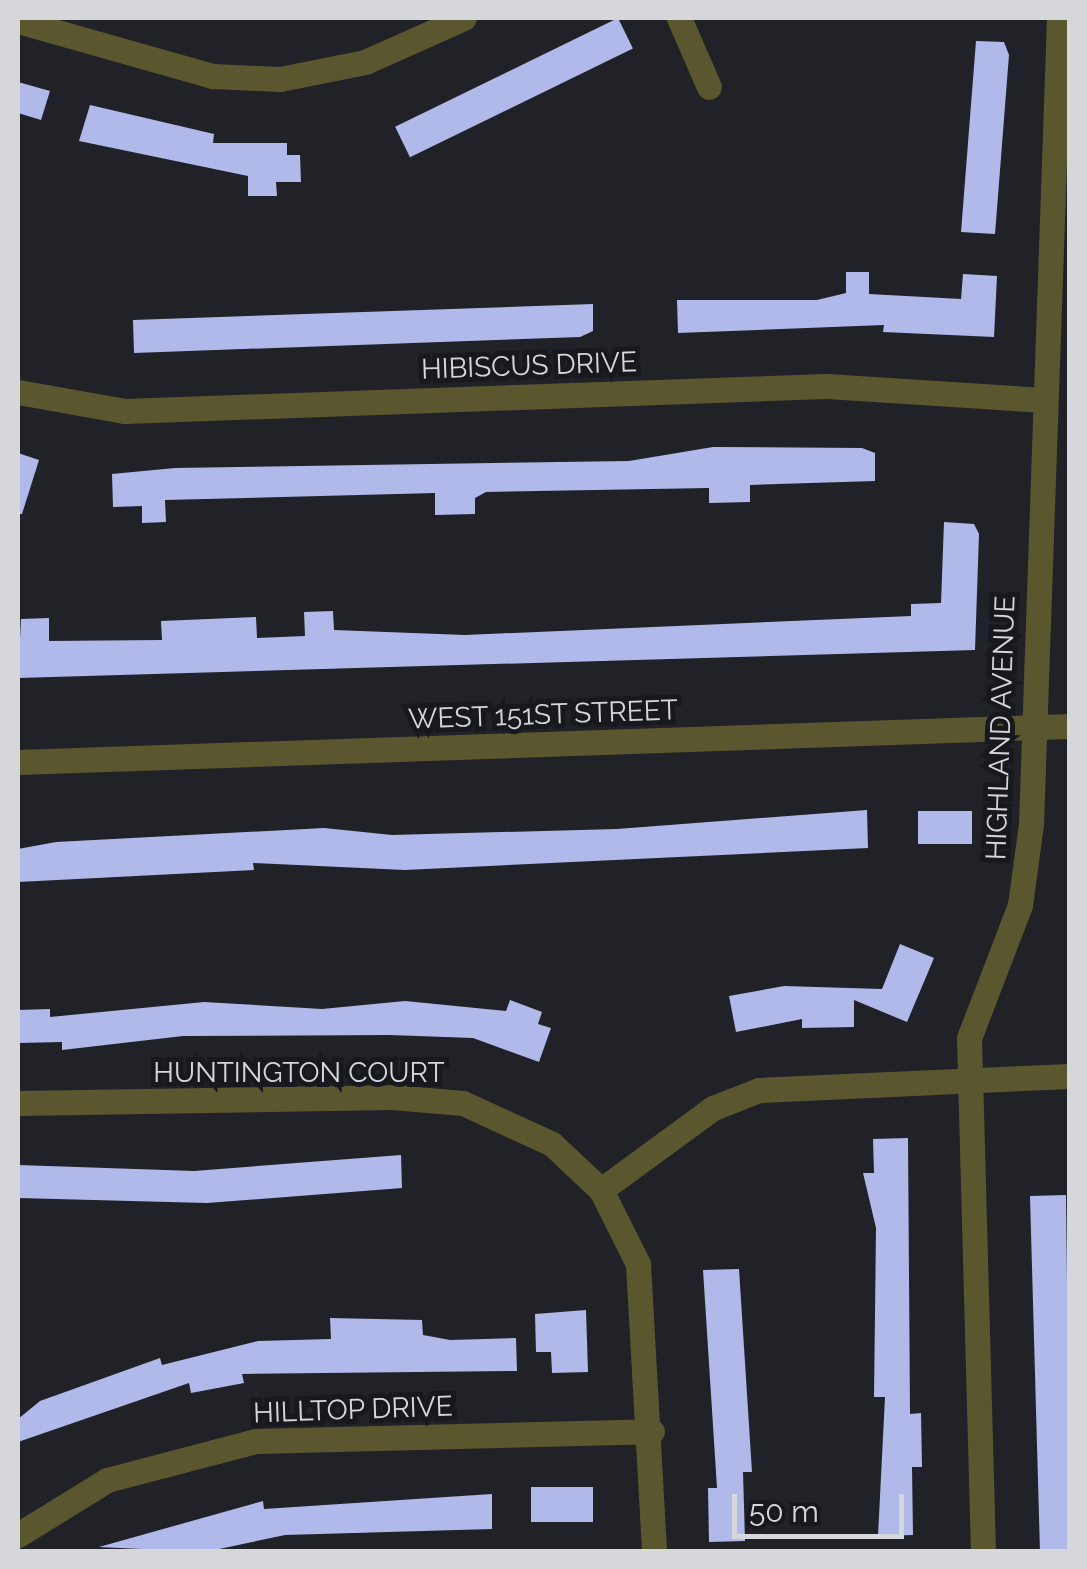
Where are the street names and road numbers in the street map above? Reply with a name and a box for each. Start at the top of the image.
street label: HIBISCUS DRIVE [420,345,638,387]
street label: HIGHLAND AVENUE [980,595,1022,861]
street label: WEST 151ST STREET [407,693,679,737]
street label: HUNTINGTON COURT [153,1056,445,1090]
street label: HILLTOP DRIVE [252,1390,454,1430]

